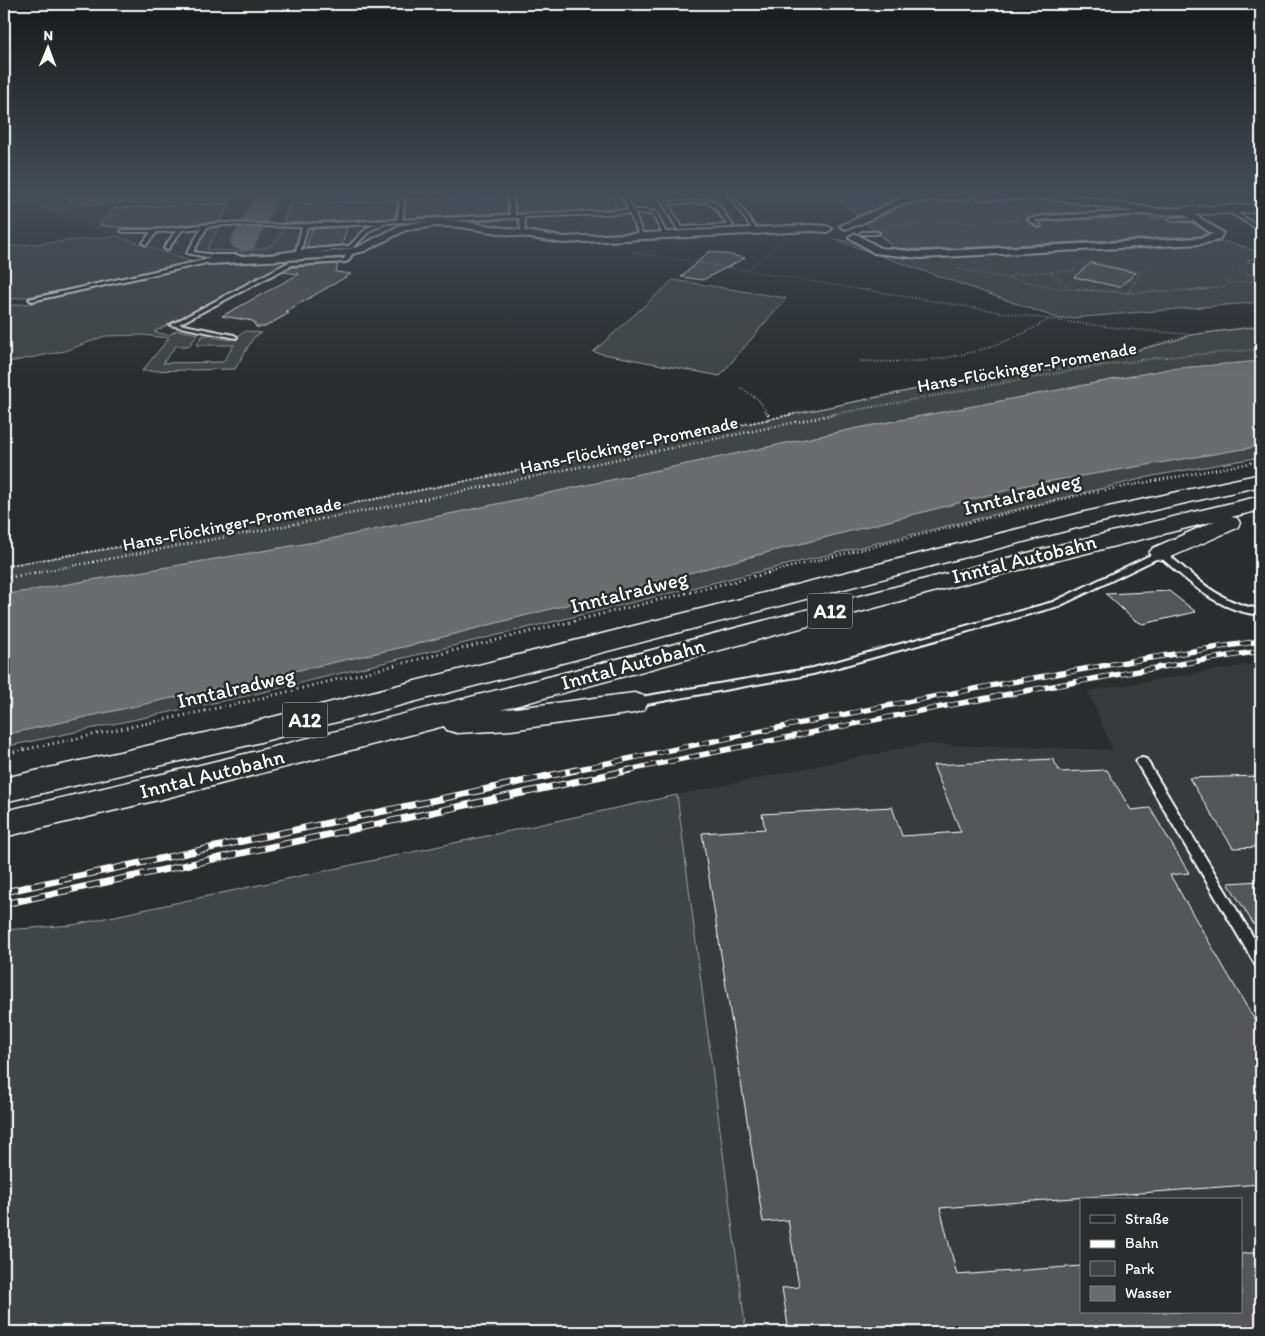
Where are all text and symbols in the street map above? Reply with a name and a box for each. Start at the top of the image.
north arrow [22,22,72,72]
text: N [43,27,53,44]
street label: Hans-Flöckinger-Promenade [916,337,1138,397]
street label: Hans-Flöckinger-Promenade [518,411,740,479]
street label: Inntalradweg [960,467,1084,520]
street label: Hans-Flöckinger-Promenade [121,492,343,556]
street label: Inntal Autobahn [949,528,1099,589]
street label: Inntalradweg [567,565,691,618]
road number: A12 [808,594,852,628]
street label: Inntal Autobahn [558,632,708,695]
street label: Inntalradweg [174,662,298,713]
road number: A12 [282,702,328,738]
street label: Inntal Autobahn [137,743,287,804]
legend [1080,1198,1242,1314]
text: Straße [1125,1210,1169,1228]
text: Bahn [1125,1234,1159,1252]
text: Park [1125,1260,1155,1278]
text: Wasser [1125,1284,1172,1302]

